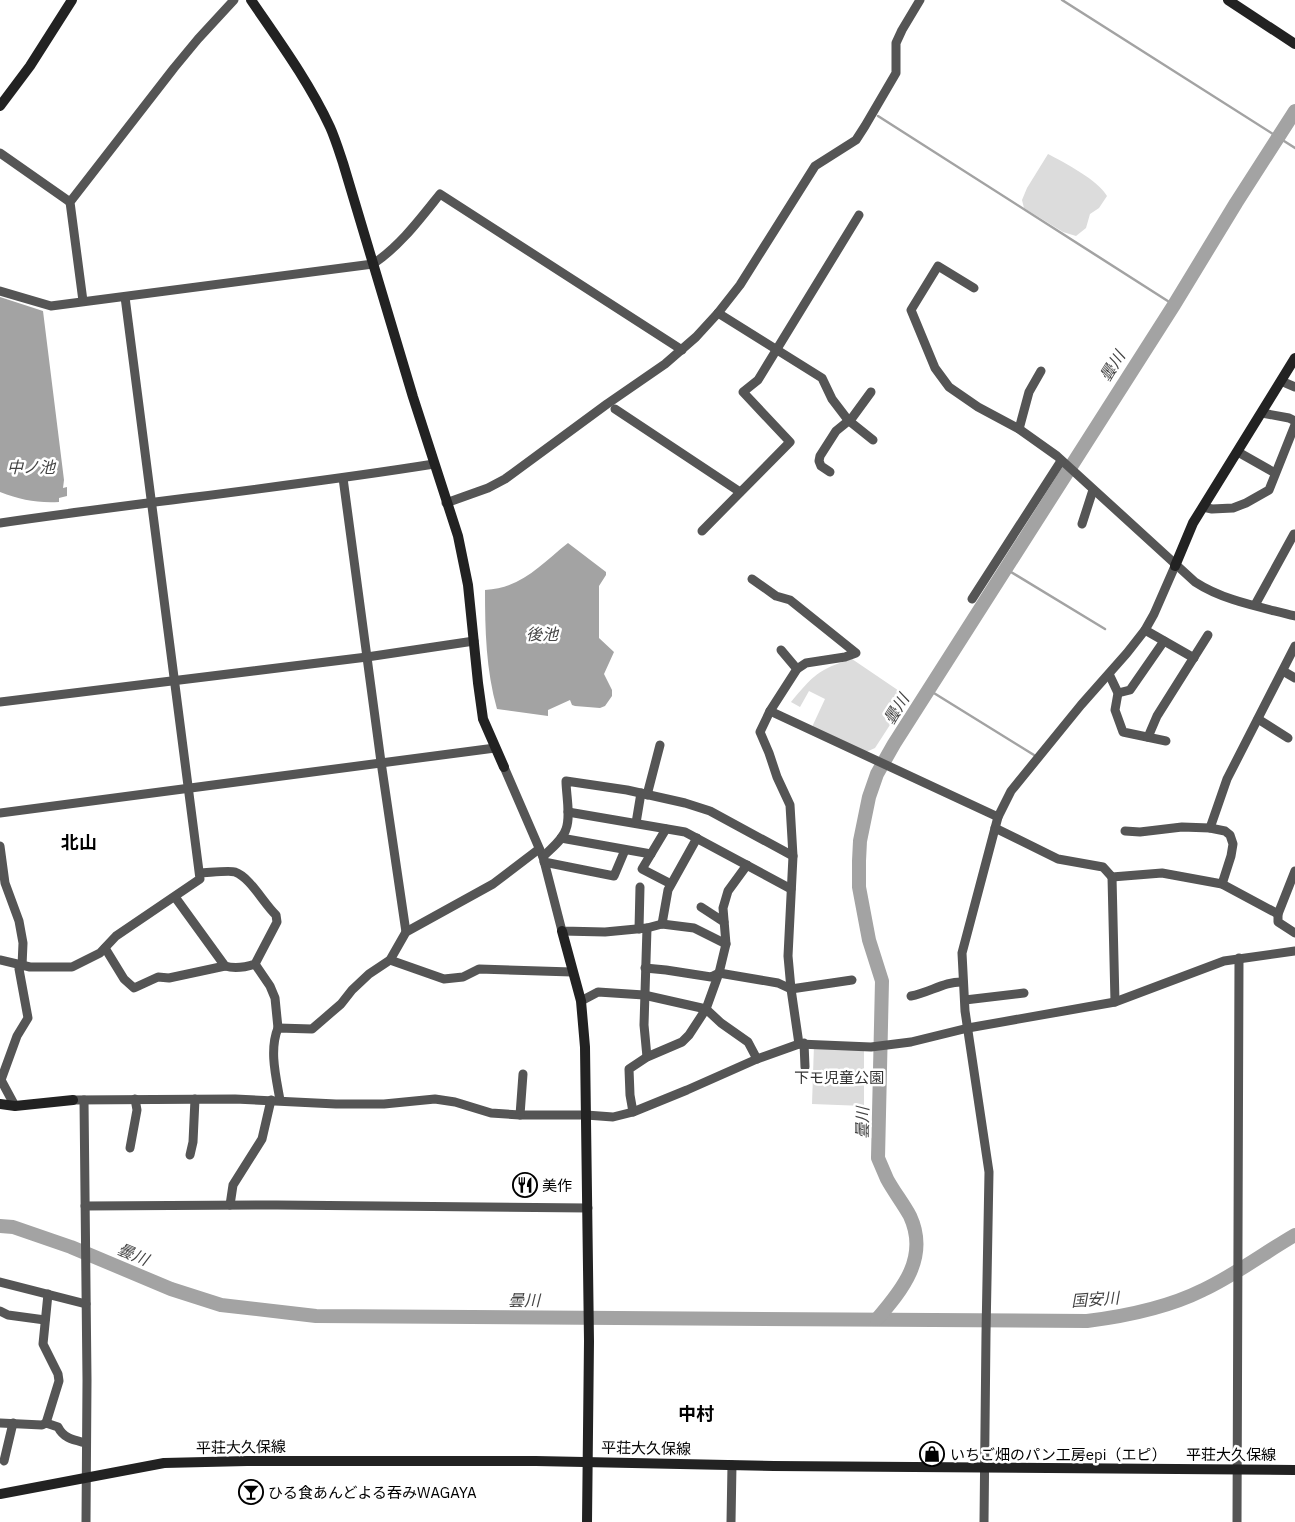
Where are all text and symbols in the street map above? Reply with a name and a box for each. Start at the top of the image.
water label: 曇川 [1095,345,1130,385]
water label: 中ノ池 [7,457,57,477]
water label: 後池 [526,624,560,644]
water label: 曇川 [879,688,914,728]
district label: 北山 [61,831,97,854]
park label: 下モ児童公園 [794,1068,884,1087]
water label: 曇川 [852,1105,872,1139]
restaurant icon: 美作 [512,1172,538,1198]
place label: 美作 [542,1176,572,1195]
water label: 曇川 [114,1239,153,1270]
water label: 国安川 [1070,1287,1122,1311]
water label: 曇川 [508,1290,542,1310]
district label: 中村 [678,1402,714,1425]
street label: 平荘大久保線 [196,1437,286,1457]
street label: 平荘大久保線 [601,1438,691,1458]
shop icon: いちご畑のパン工房epi（エピ） [919,1441,945,1467]
place label: いちご畑のパン工房epi（エピ） [950,1445,1166,1464]
street label: 平荘大久保線 [1186,1445,1276,1464]
bar icon: ひる食あんどよる吞みWAGAYA [238,1479,264,1505]
place label: ひる食あんどよる吞みWAGAYA [268,1483,477,1502]

